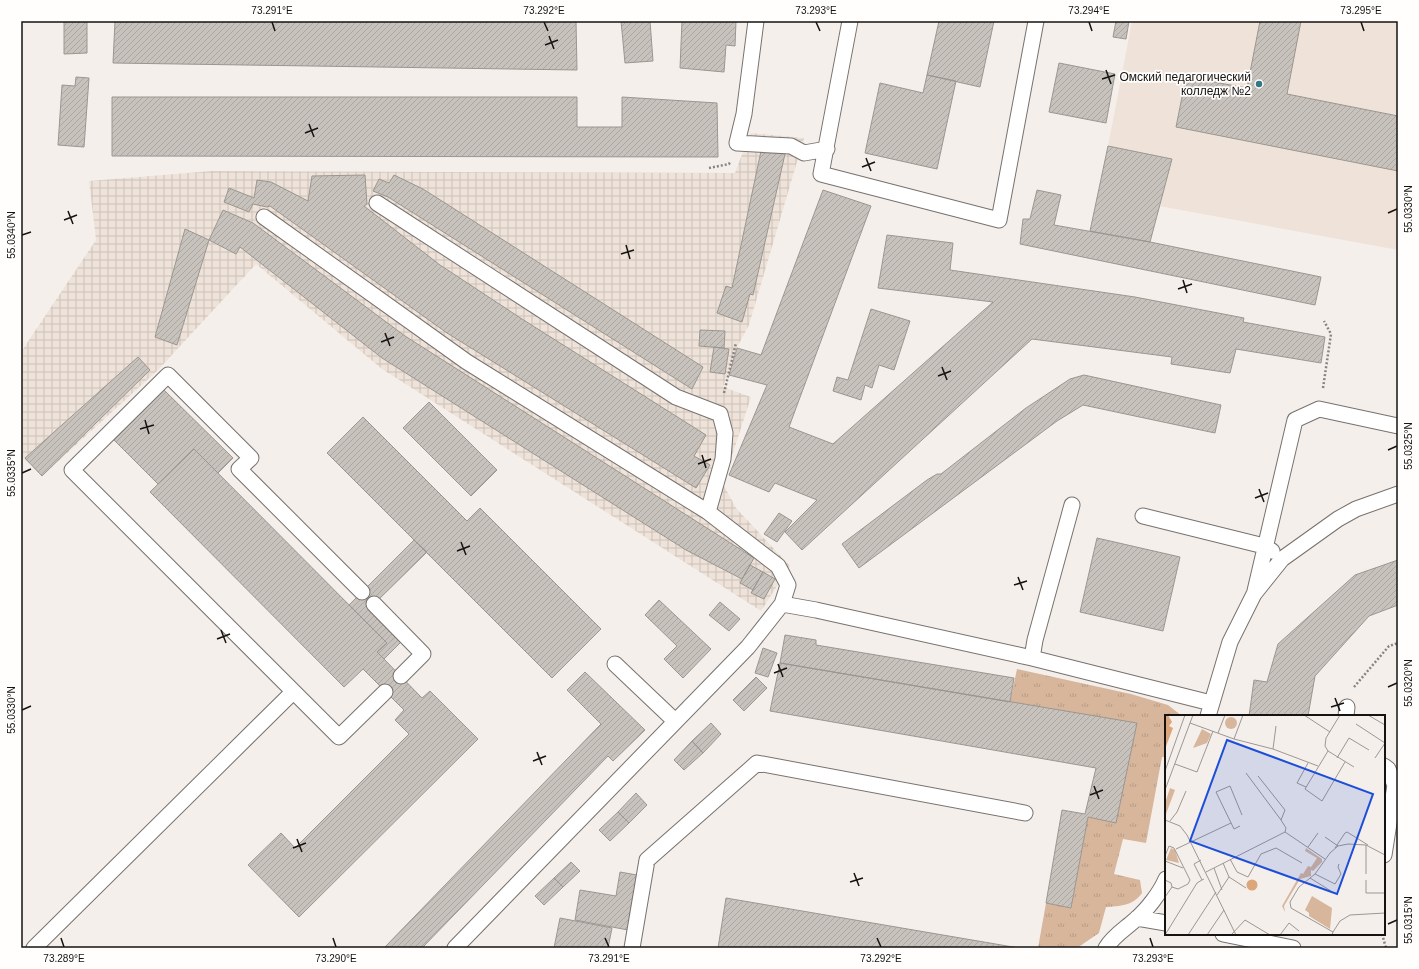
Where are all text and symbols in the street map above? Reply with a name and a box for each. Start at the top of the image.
text: 73.291°E [251,5,293,16]
text: 73.292°E [523,5,565,16]
text: 73.293°E [795,5,837,16]
text: 73.294°E [1068,5,1110,16]
text: 73.295°E [1340,5,1382,16]
place label: Омский педагогический колледж №2 [1119,70,1251,98]
marker: Омский педагогический колледж №2 [1254,79,1264,89]
text: 55.0330°N [1403,185,1414,233]
text: 55.0340°N [6,211,17,259]
text: 55.0325°N [1403,422,1414,470]
text: 55.0335°N [6,449,17,497]
text: 55.0320°N [1403,659,1414,707]
text: 55.0330°N [6,686,17,734]
inset map [1165,715,1385,935]
text: 55.0315°N [1403,896,1414,944]
text: 73.289°E [43,953,85,964]
text: 73.290°E [315,953,357,964]
text: 73.291°E [588,953,630,964]
text: 73.292°E [860,953,902,964]
text: 73.293°E [1132,953,1174,964]

